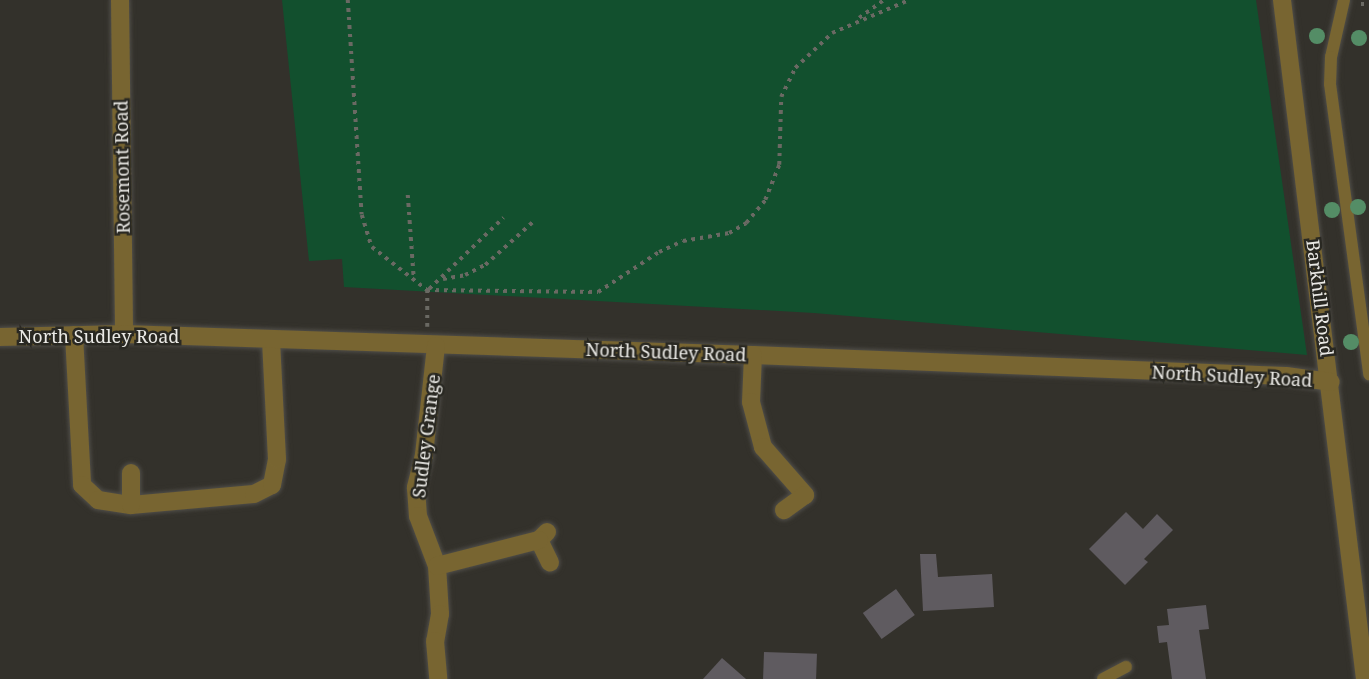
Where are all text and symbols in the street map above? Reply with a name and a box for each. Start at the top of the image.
street label: Rosemont Road [110,100,134,234]
street label: Barkhill Road [1302,238,1338,358]
street label: North Sudley Road [19,325,179,347]
street label: North Sudley Road [585,338,747,366]
street label: North Sudley Road [1151,361,1313,391]
street label: Sudley Grange [408,373,444,499]

